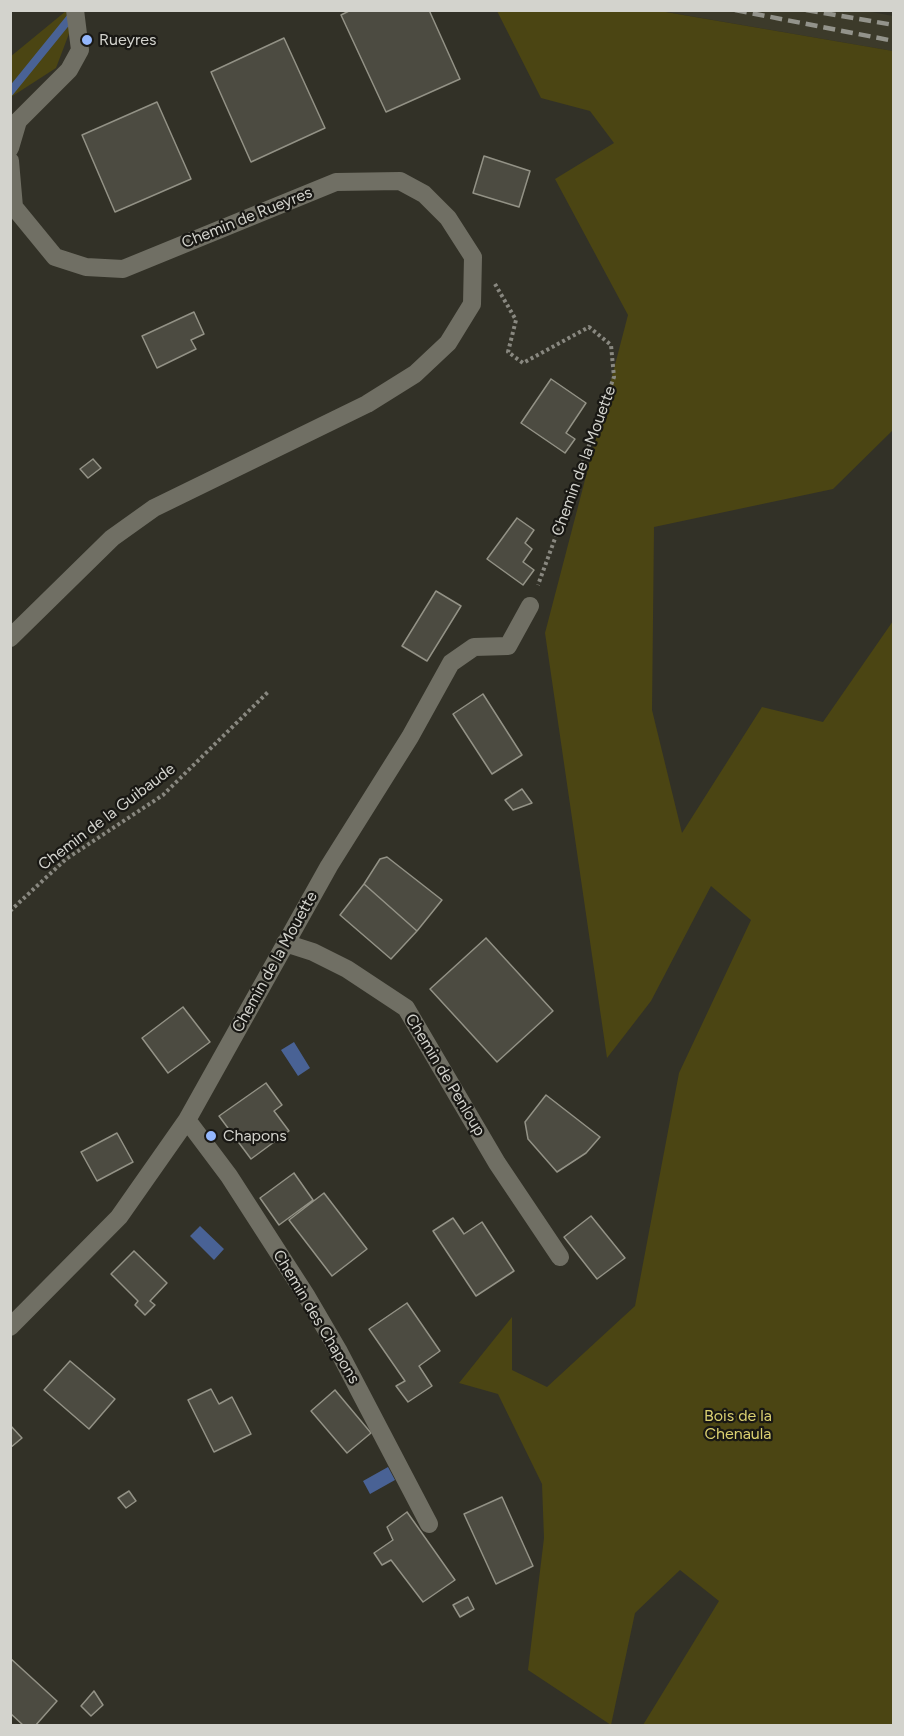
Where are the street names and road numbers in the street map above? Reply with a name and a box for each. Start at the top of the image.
street label: Chemin de Rueyres [179,183,315,253]
street label: Chemin de la Mouette [548,383,620,539]
street label: Chemin de la Guibaude [35,759,179,875]
street label: Chemin de la Mouette [228,888,322,1036]
street label: Chemin de Penloup [401,1010,489,1140]
street label: Chemin des Chapons [268,1247,364,1387]

